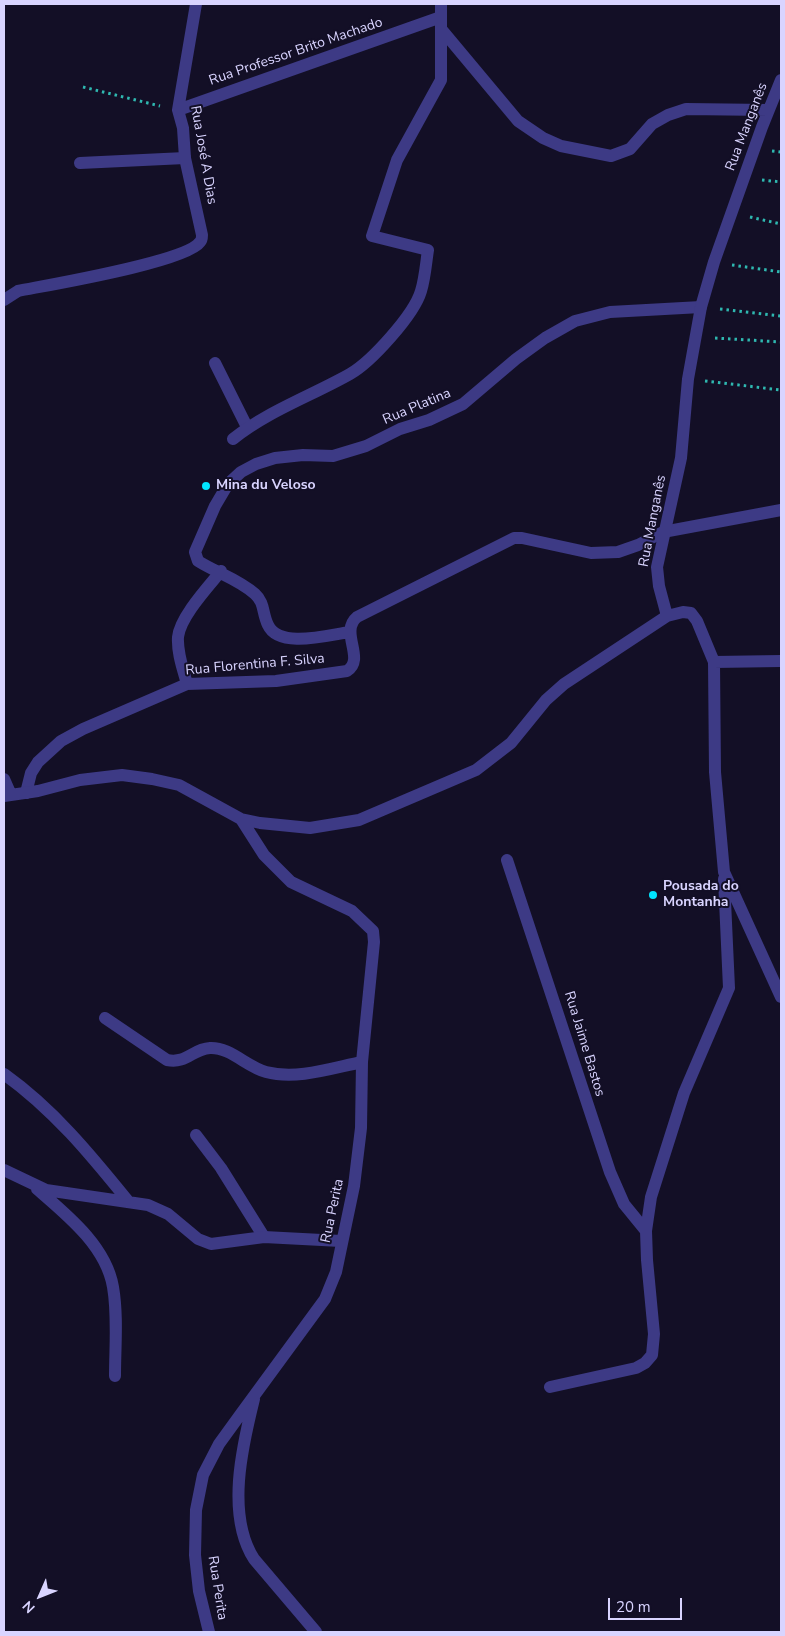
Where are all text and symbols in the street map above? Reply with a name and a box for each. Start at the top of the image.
street label: Rua Professor Brito Machado [207,14,385,90]
street label: Rua Manganês [722,80,772,174]
street label: Rua José A Dias [186,104,220,206]
street label: Rua Platina [380,385,454,429]
street label: Rua Manganês [636,474,670,568]
place label: Mina du Veloso [216,478,316,494]
marker: Mina du Veloso [200,480,212,492]
street label: Rua Florentina F. Silva [185,651,325,679]
place label: Pousada do Montanha [663,879,739,912]
marker: Pousada do Montanha [647,889,659,901]
street label: Rua Jaime Bastos [560,989,608,1099]
street label: Rua Perita [318,1178,348,1244]
street label: Rua Perita [204,1555,230,1621]
north arrow [15,1571,65,1621]
scale bar [610,1588,684,1620]
text: N [18,1596,39,1617]
text: 20 m [616,1597,651,1617]

